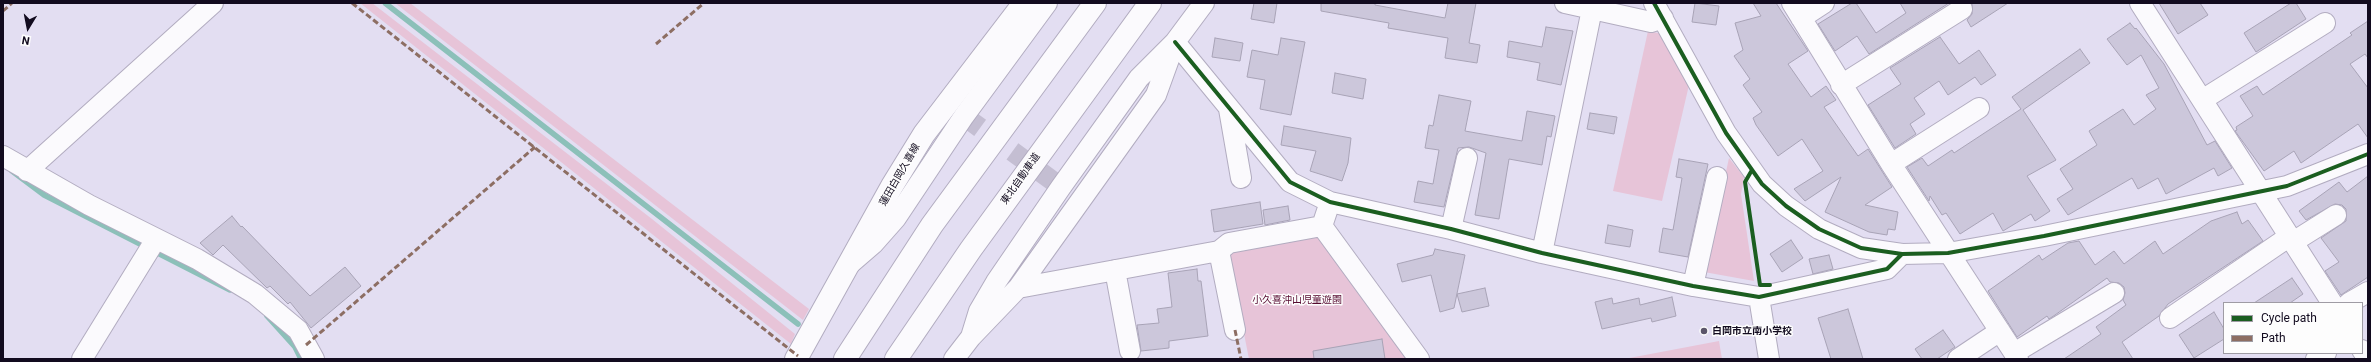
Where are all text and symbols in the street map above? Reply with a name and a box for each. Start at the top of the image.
north arrow [8,8,48,48]
text: N [21,33,31,47]
street label: 蓮田白岡久喜線 [877,142,923,208]
street label: 東北自動車道 [999,151,1043,207]
park label: 小久喜沖山児童遊園 [1252,294,1342,306]
legend [2223,302,2363,354]
text: Cycle path [2261,311,2317,325]
place label: 白岡市立南小学校 [1712,325,1792,337]
marker: 白岡市立南小学校 [1699,326,1709,336]
text: Path [2261,331,2286,345]

